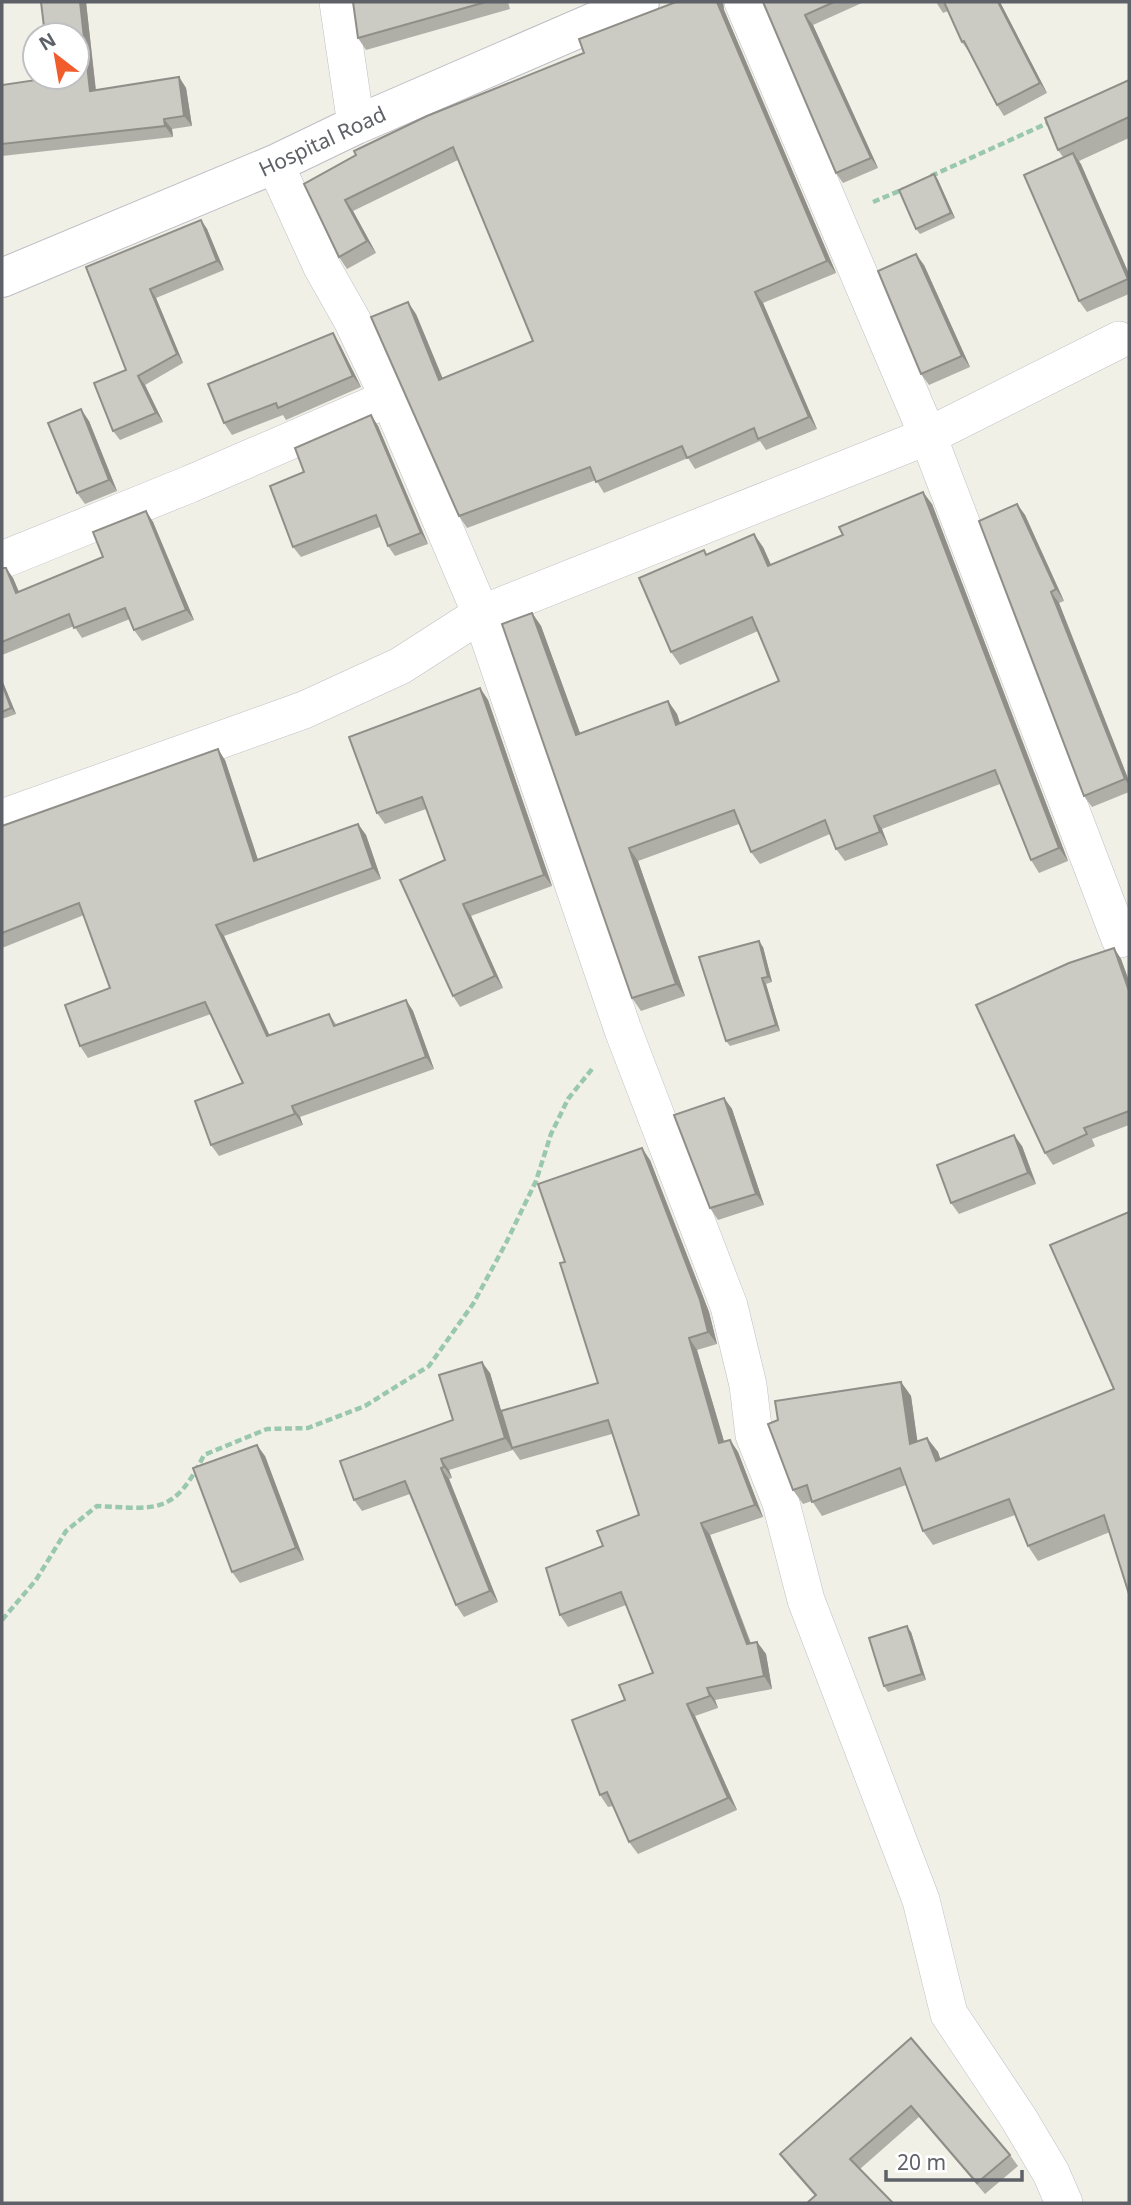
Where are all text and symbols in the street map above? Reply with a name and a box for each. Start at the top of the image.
north arrow [21,21,91,91]
text: N [34,26,61,57]
street label: Hospital Road [254,99,390,183]
scale bar [886,2138,1023,2182]
text: 20 m [897,2148,946,2176]

